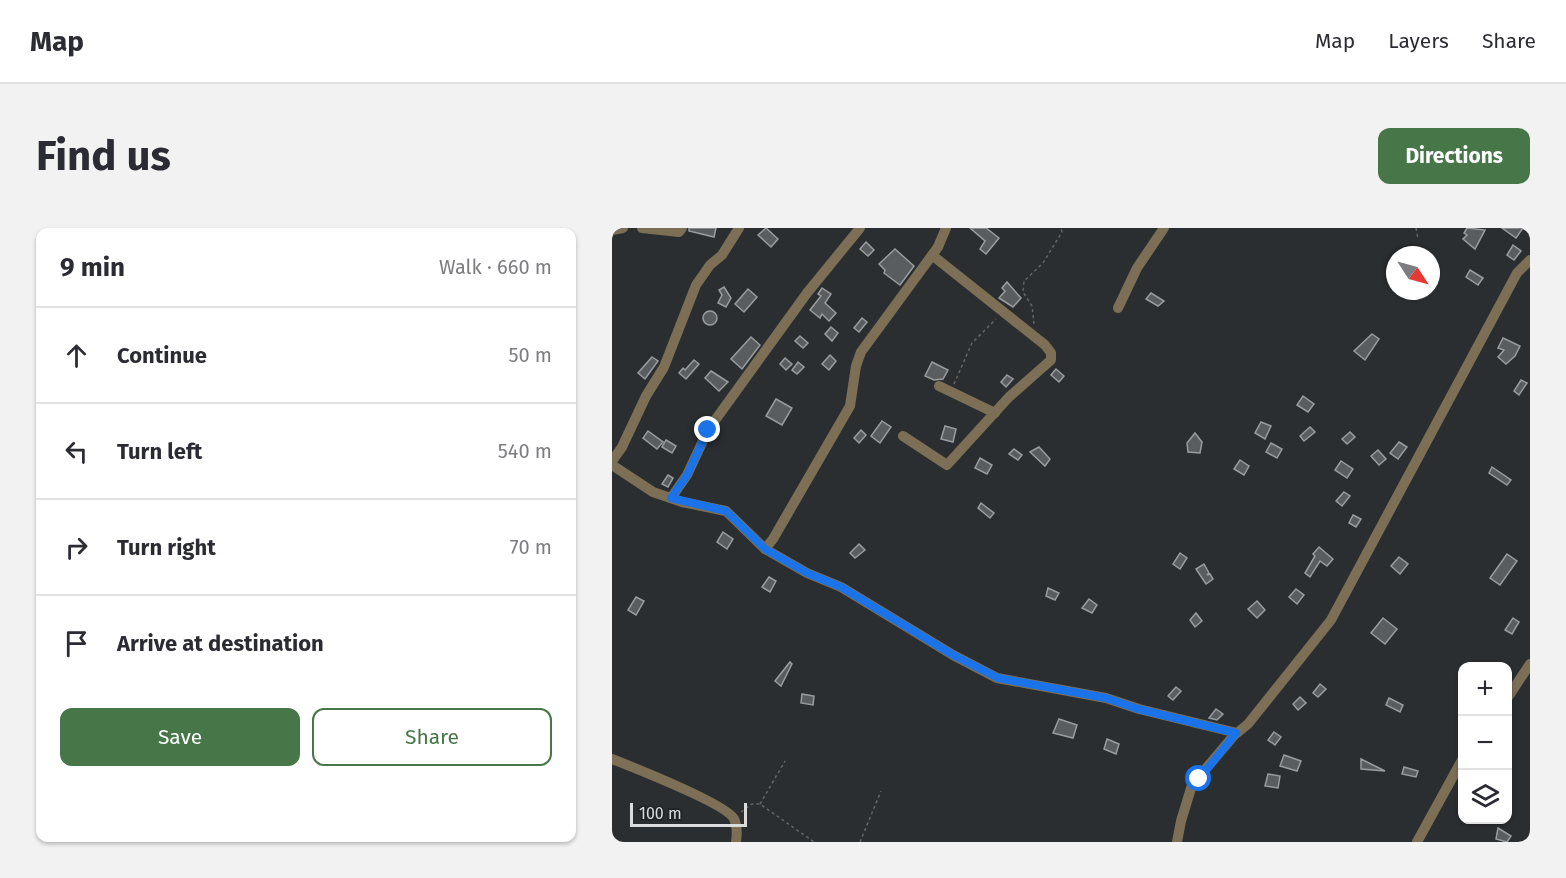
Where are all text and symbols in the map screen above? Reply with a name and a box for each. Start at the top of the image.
text: Map [30,25,84,58]
text: Map [1315,28,1355,54]
text: Layers [1388,28,1449,54]
text: Share [1482,28,1536,54]
button: Directions [1378,128,1530,184]
text: Find us [36,131,171,181]
north arrow [1386,246,1440,300]
text: 9 min [60,252,125,283]
text: Walk · 660 m [439,255,552,279]
icon: ahead [60,339,93,372]
text: Continue [117,342,207,369]
text: 50 m [508,343,552,367]
route end [694,416,720,442]
icon: left [60,435,93,468]
text: Turn left [117,438,202,465]
text: 540 m [498,439,552,463]
icon: right [60,531,93,564]
text: Turn right [117,534,216,561]
text: 70 m [510,535,552,559]
icon: arrive [60,627,93,660]
text: Arrive at destination [117,630,324,657]
map controls [1458,662,1512,824]
button: + [1458,662,1512,716]
button: Save [60,708,300,766]
button: Share [312,708,552,766]
button: − [1458,716,1512,770]
route start [1185,765,1211,791]
button: layers [1458,770,1512,824]
scale bar [630,800,747,828]
text: 100 m [639,804,682,823]

